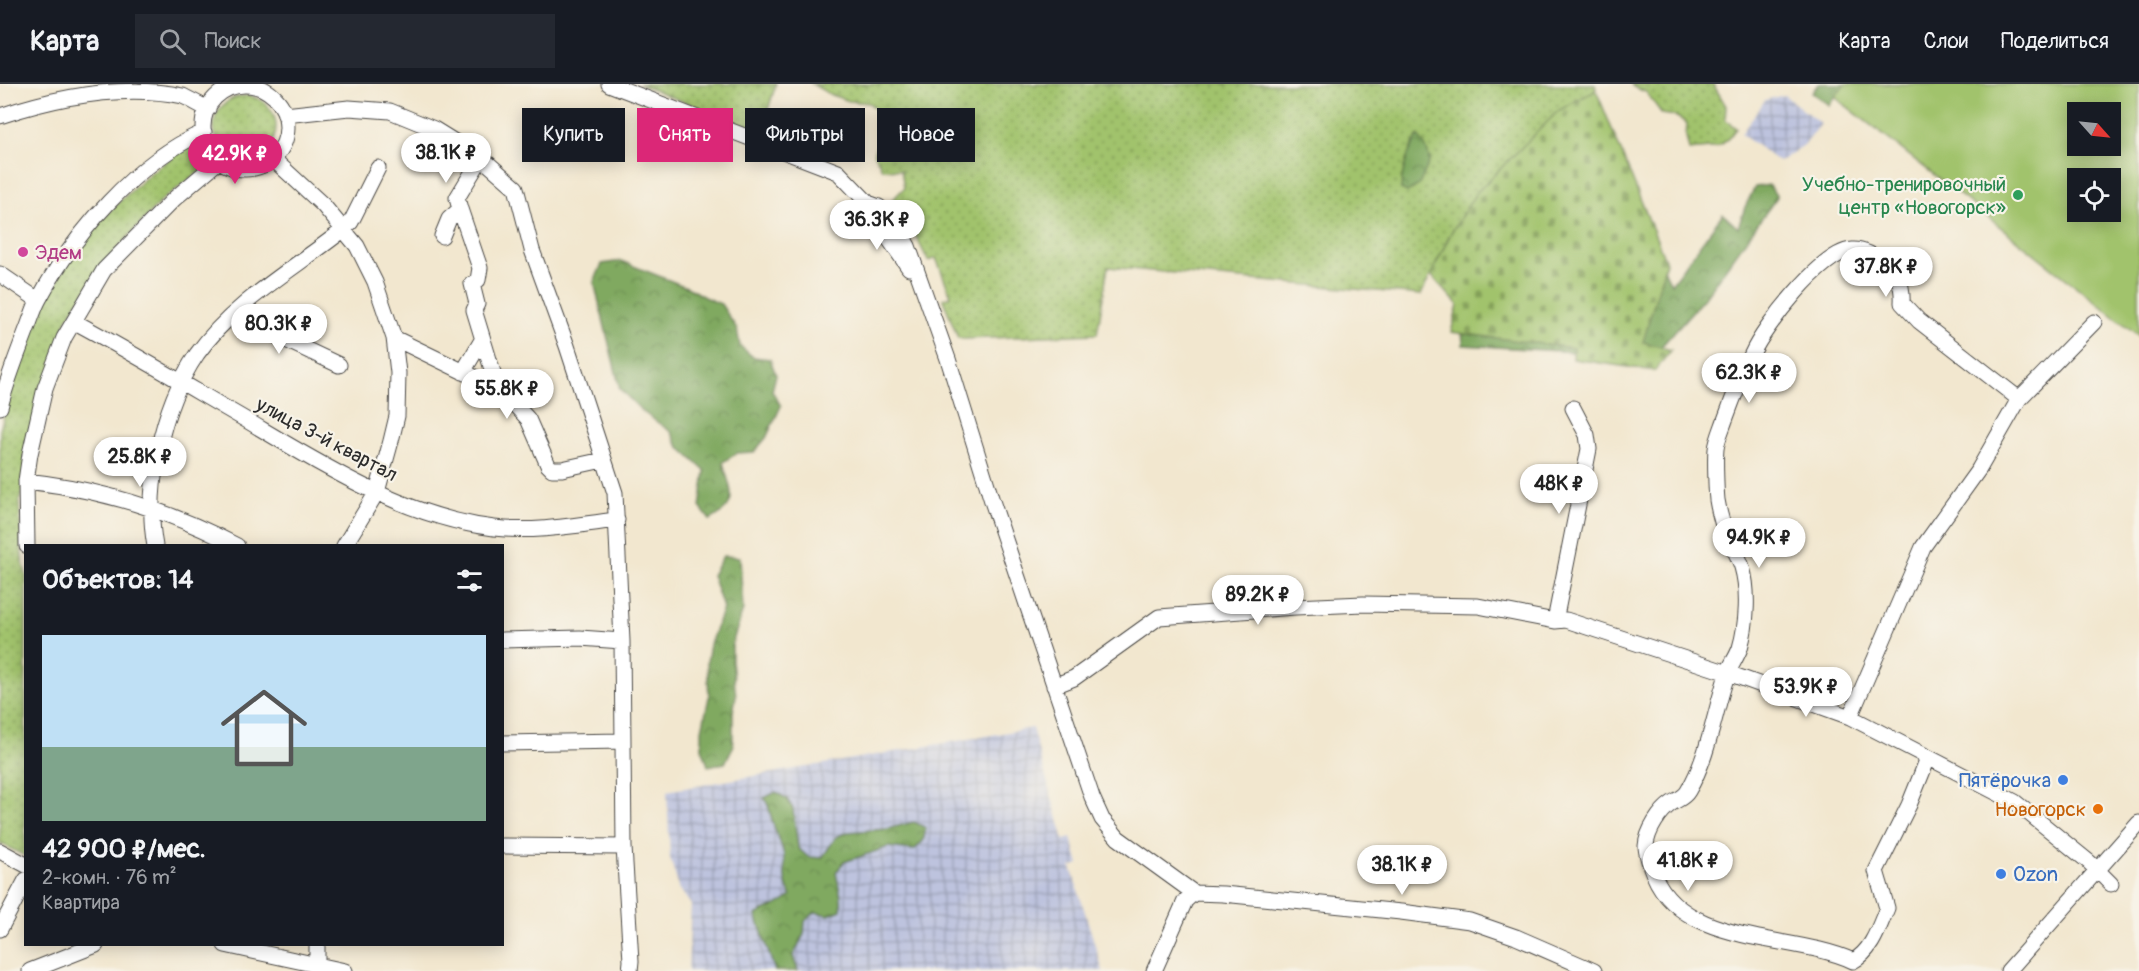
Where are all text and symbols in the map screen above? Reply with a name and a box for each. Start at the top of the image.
search box [135,14,555,68]
text: Карта [30,24,99,59]
icon: search [156,25,189,58]
text: Поиск [204,27,262,55]
text: Карта [1838,28,1890,55]
text: Слои [1923,28,1968,55]
text: Поделиться [2001,28,2109,55]
north arrow [2067,102,2121,156]
map controls [2067,102,2121,222]
chip: Купить [522,108,625,162]
chip: Снять [637,108,733,162]
chip: Фильтры [745,108,865,162]
chip: Новое [877,108,975,162]
pin: 38.1K ₽ [391,133,501,184]
pin: 42.9K ₽ [180,134,290,185]
text: 38.1K ₽ [415,140,477,165]
text: 42.9K ₽ [202,141,268,166]
button: locate [2067,168,2121,222]
place label: Учебно-тренировочный центр «Новогорск» [1802,172,2006,220]
marker: Учебно-тренировочный центр «Новогорск» [2011,188,2025,202]
pin: 36.3K ₽ [822,200,932,251]
text: 36.3K ₽ [844,207,910,232]
place label: Эдем [35,240,82,265]
marker: Эдем [16,245,30,259]
pin: 37.8K ₽ [1831,247,1941,298]
text: 37.8K ₽ [1854,254,1918,279]
pin: 80.3K ₽ [224,304,334,355]
text: 80.3K ₽ [245,311,313,336]
pin: 62.3K ₽ [1694,353,1804,404]
text: 62.3K ₽ [1716,360,1782,385]
pin: 55.8K ₽ [452,369,562,420]
text: 55.8K ₽ [475,376,539,401]
street label: улица 3-й квартал [251,391,402,487]
pin: 25.8K ₽ [85,437,195,488]
text: 25.8K ₽ [108,444,172,469]
pin: 48K ₽ [1517,464,1601,515]
text: 48K ₽ [1534,471,1584,496]
pin: 94.9K ₽ [1704,518,1814,569]
text: 94.9K ₽ [1727,525,1791,550]
text: Объектов: 14 [42,564,193,596]
icon: filters [453,564,486,597]
pin: 89.2K ₽ [1203,575,1313,626]
text: 89.2K ₽ [1226,582,1290,607]
pin: 53.9K ₽ [1751,667,1861,718]
icon: home [210,674,318,782]
text: 53.9K ₽ [1773,674,1839,699]
place label: Пятёрочка [1959,768,2051,793]
marker: Пятёрочка [2056,773,2070,787]
place label: Новогорск [1995,797,2086,822]
marker: Новогорск [2091,802,2105,816]
text: 42 900 ₽/мес. [42,833,206,865]
pin: 41.8K ₽ [1633,841,1743,892]
pin: 38.1K ₽ [1347,845,1457,896]
text: 41.8K ₽ [1657,848,1719,873]
text: 38.1K ₽ [1371,852,1433,877]
place label: Ozon [2013,862,2058,887]
text: 2-комн. · 76 m² [42,865,177,890]
marker: Ozon [1994,867,2008,881]
text: Квартира [42,890,120,915]

